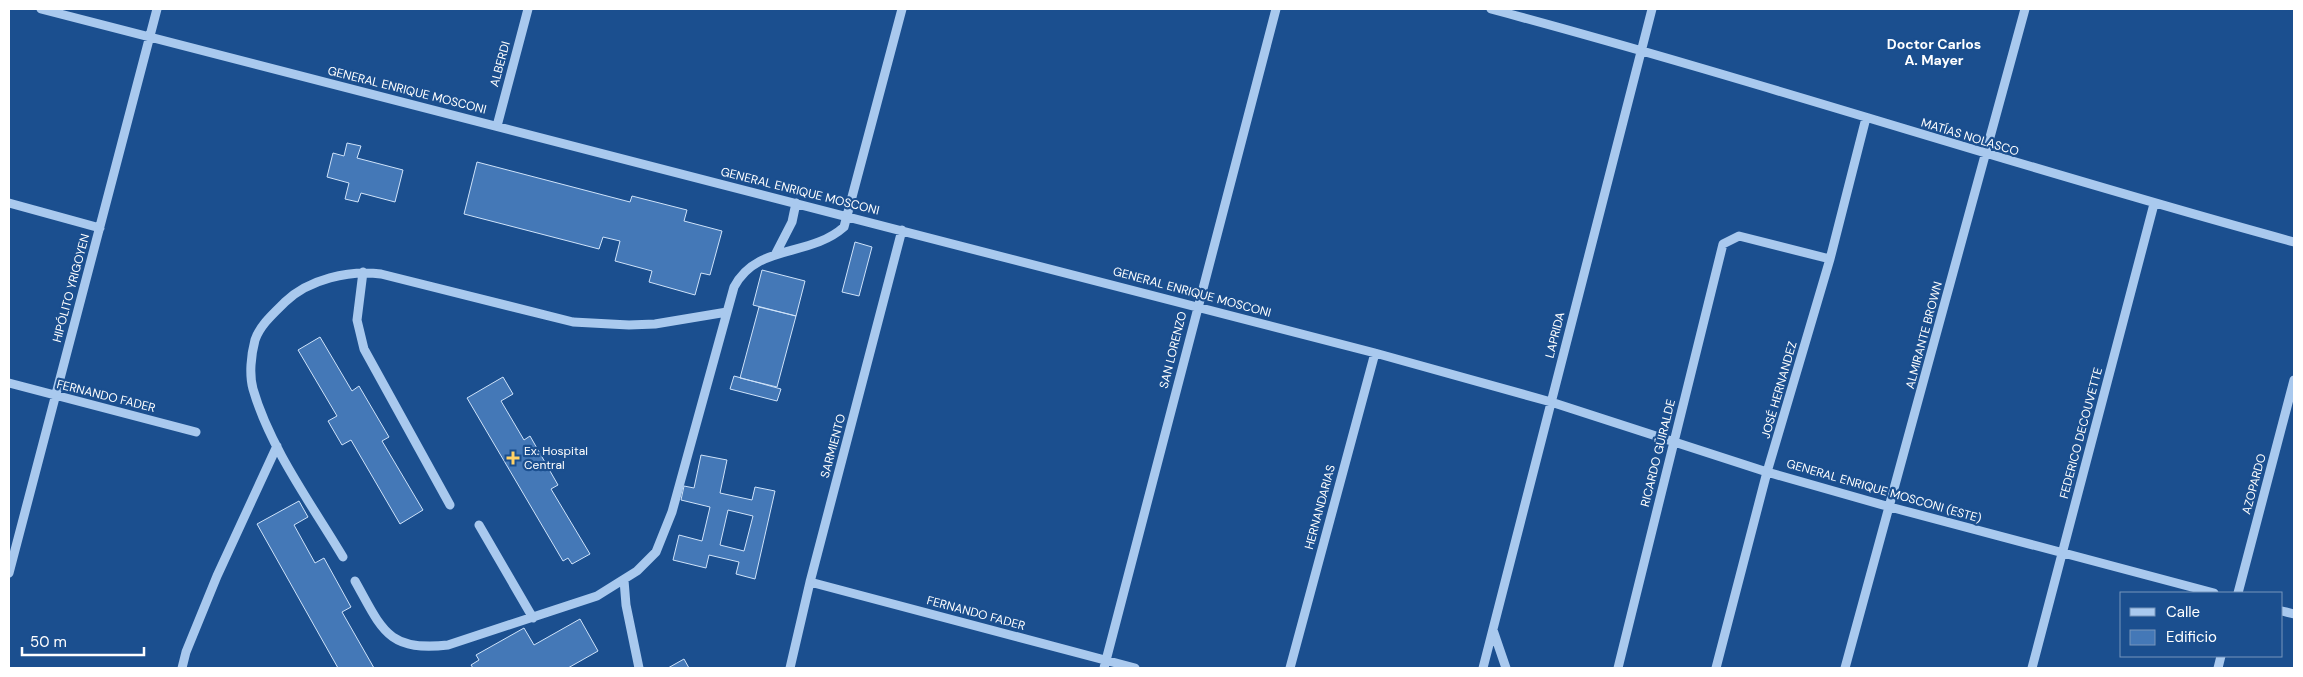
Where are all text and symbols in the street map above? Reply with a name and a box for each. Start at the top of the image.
district label: Doctor Carlos A. Mayer [1887,35,1981,69]
street label: ALBERDI [486,39,514,89]
street label: GENERAL ENRIQUE MOSCONI [326,63,488,117]
street label: MATÍAS NOLASCO [1919,115,2021,159]
street label: GENERAL ENRIQUE MOSCONI [719,164,881,218]
street label: HIPÓLITO YRIGOYEN [49,232,93,344]
street label: GENERAL ENRIQUE MOSCONI [1111,263,1273,321]
street label: ALMIRANTE BROWN [1902,280,1946,390]
street label: SAN LORENZO [1156,310,1190,390]
street label: LAPRIDA [1542,310,1568,360]
street label: JOSÉ HERNANDEZ [1757,340,1801,440]
street label: FEDERICO DECOUVETTE [2056,365,2106,500]
street label: FERNANDO FADER [55,376,157,416]
street label: RICARDO GÜIRALDE [1637,397,1679,508]
street label: SARMIENTO [817,412,849,480]
place label: Ex. Hospital Central [524,443,588,473]
marker: Ex. Hospital Central [506,451,520,465]
street label: AZOPARDO [2238,452,2270,516]
street label: GENERAL ENRIQUE MOSCONI (ESTE) [1785,455,1983,527]
street label: HERNANDARIAS [1301,463,1339,551]
street label: FERNANDO FADER [925,592,1027,634]
legend [2120,592,2283,657]
text: Calle [2166,602,2200,622]
scale bar [22,624,145,656]
text: Edificio [2166,627,2217,647]
text: 50 m [30,632,67,652]

